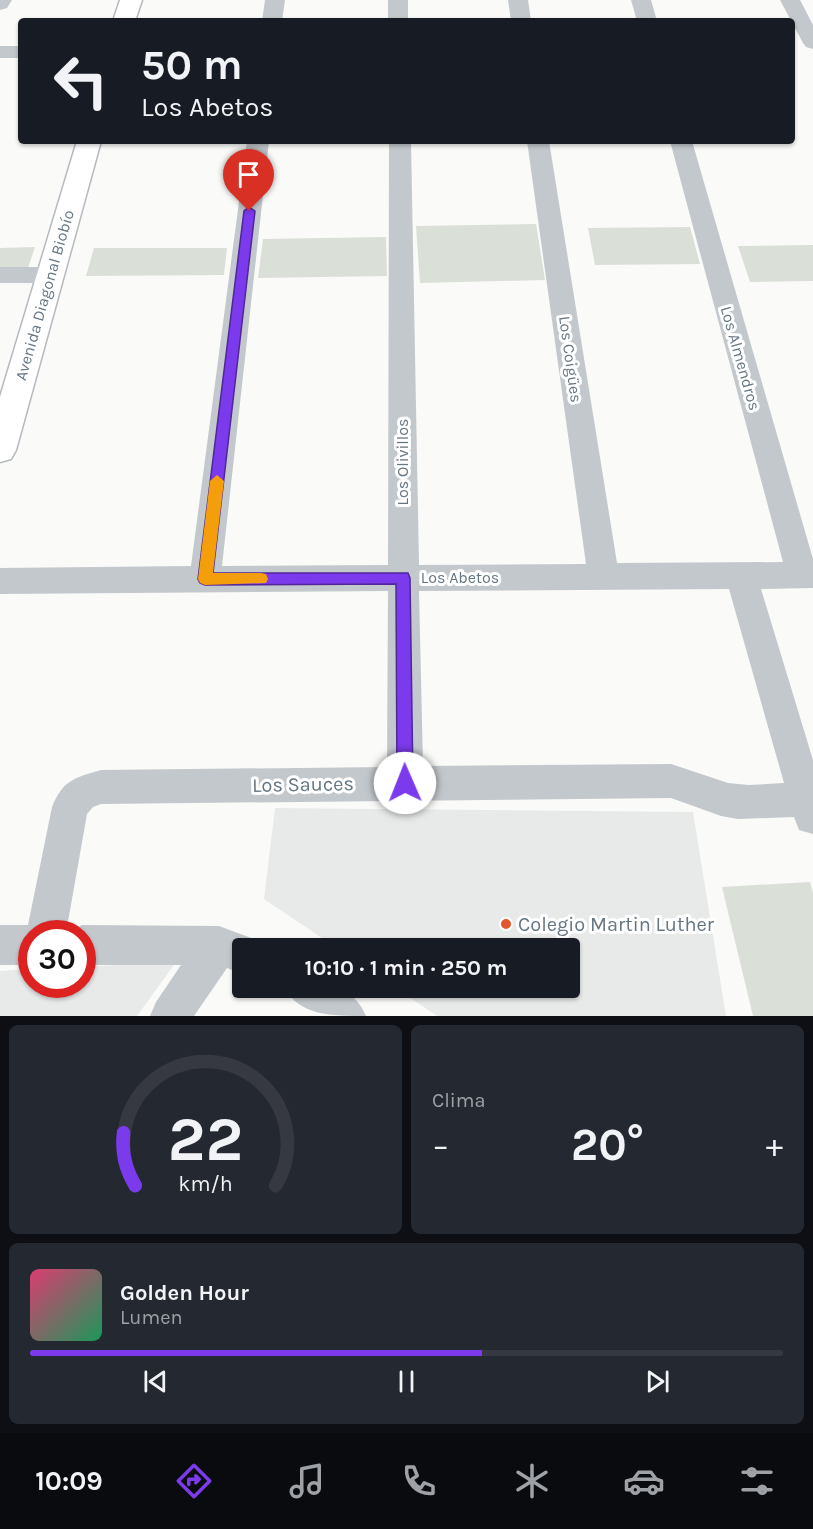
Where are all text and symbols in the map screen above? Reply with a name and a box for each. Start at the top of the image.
text: 50 m [141,40,243,90]
icon: left [42,42,120,120]
text: Los Abetos [141,91,273,123]
pin [223,149,274,211]
icon: arrive [232,158,265,191]
street label: Avenida Diagonal Biobío [11,208,78,383]
street label: Los Almendros [717,304,764,412]
street label: Los Coigües [555,315,586,404]
street label: Los Olivillos [393,419,412,505]
street label: Los Abetos [421,568,499,587]
position arrow [373,751,437,815]
street label: Los Sauces [252,772,354,797]
place label: Colegio Martin Luther [518,913,715,936]
marker: Colegio Martin Luther [499,917,513,931]
speed limit sign: 30 [18,920,96,998]
text: 10:10 · 1 min · 250 m [305,955,507,981]
text: Clima [432,1089,486,1112]
text: 22 [168,1103,243,1176]
text: 20° [571,1119,644,1171]
text: − [432,1126,449,1164]
text: + [766,1126,783,1164]
text: km/h [178,1172,233,1197]
text: Golden Hour [120,1280,249,1306]
text: Lumen [120,1306,183,1329]
icon: previous [139,1365,172,1398]
icon: pause [390,1365,423,1398]
icon: next [641,1365,674,1398]
icon: directions [173,1460,215,1502]
icon: music [286,1460,328,1502]
icon: phone [398,1460,440,1502]
icon: climate [511,1460,553,1502]
icon: car [623,1460,665,1502]
icon: filters [736,1460,778,1502]
text: 10:09 [35,1465,103,1497]

